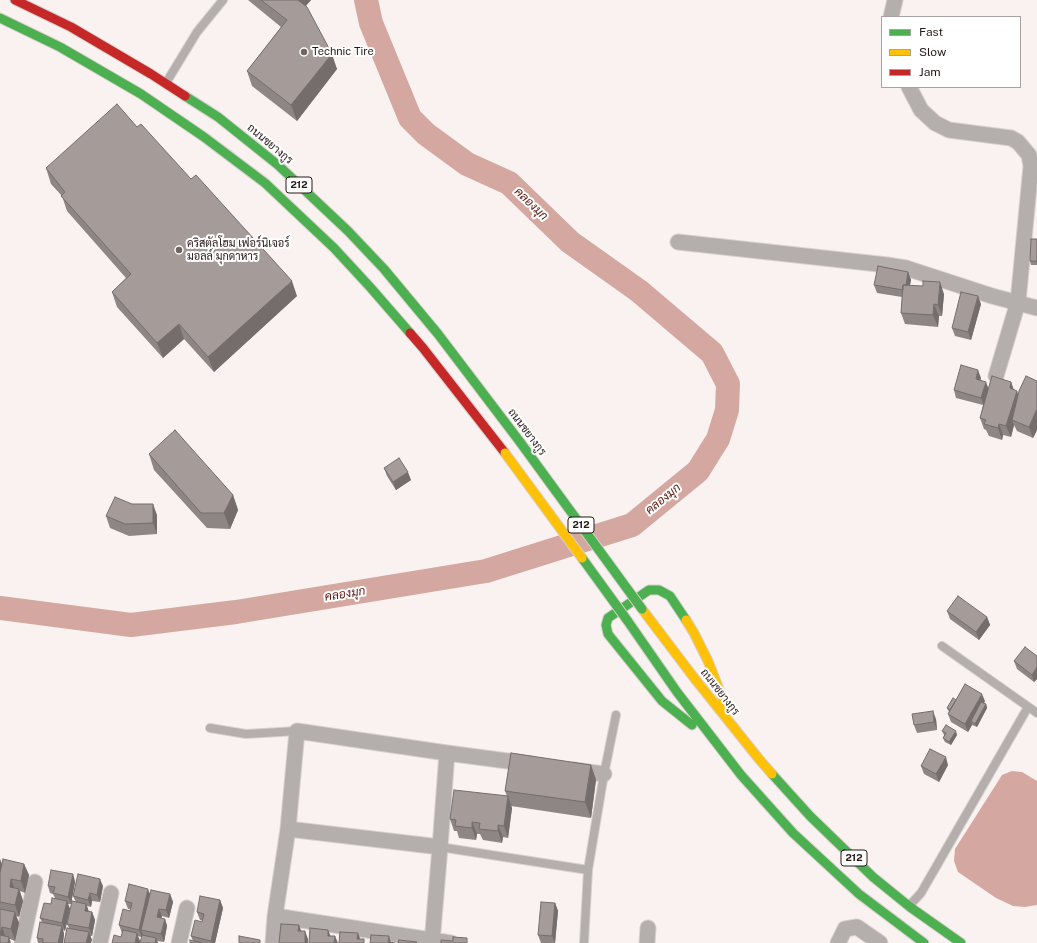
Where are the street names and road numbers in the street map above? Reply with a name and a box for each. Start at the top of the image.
street label: ถนนชยางกูร [245,121,295,167]
road number: 212 [286,177,312,193]
street label: ถนนชยางกูร [505,406,549,458]
road number: 212 [568,517,594,533]
street label: ถนนชยางกูร [698,666,742,718]
road number: 212 [841,850,867,866]

